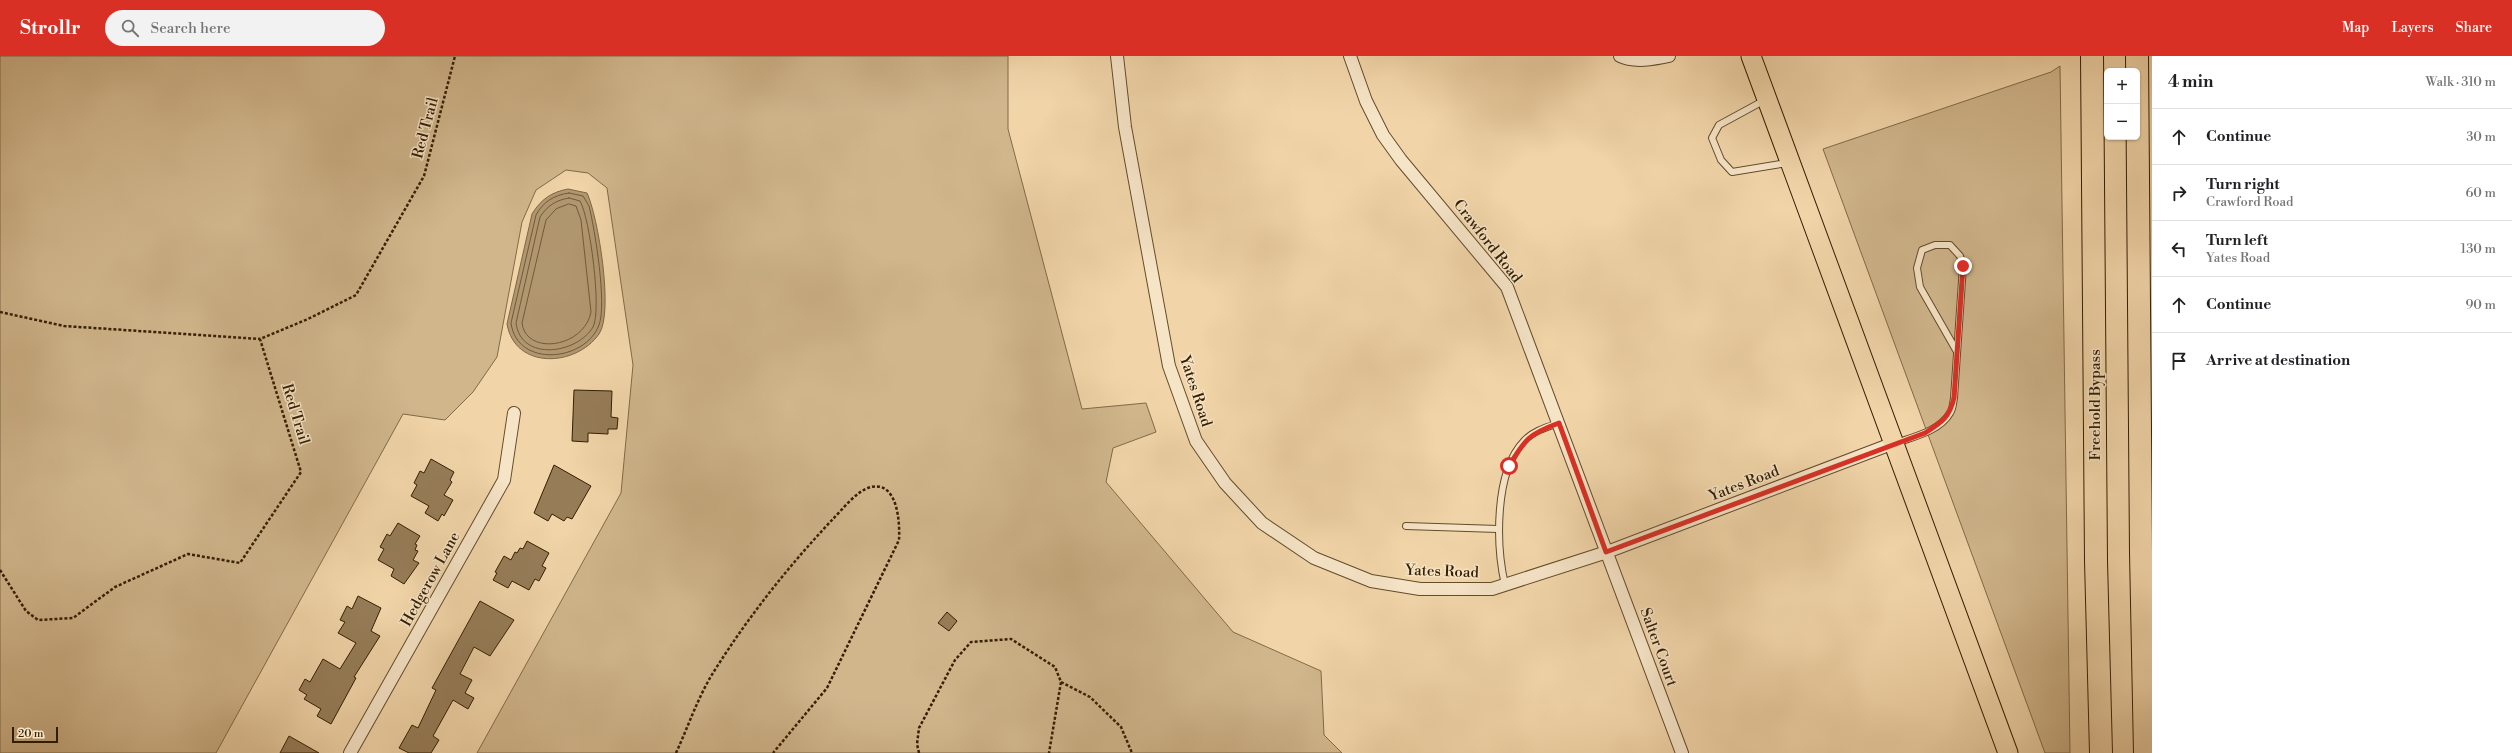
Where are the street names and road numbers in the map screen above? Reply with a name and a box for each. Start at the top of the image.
street label: Red Trail [408,95,443,161]
street label: Crawford Road [1449,196,1526,287]
street label: Freehold Bypass [2086,349,2105,461]
street label: Yates Road [1175,352,1216,430]
street label: Red Trail [277,381,314,447]
street label: Yates Road [1705,461,1783,506]
street label: Hedgerow Lane [397,529,464,630]
street label: Yates Road [1404,561,1480,582]
street label: Salter Court [1635,605,1682,690]

